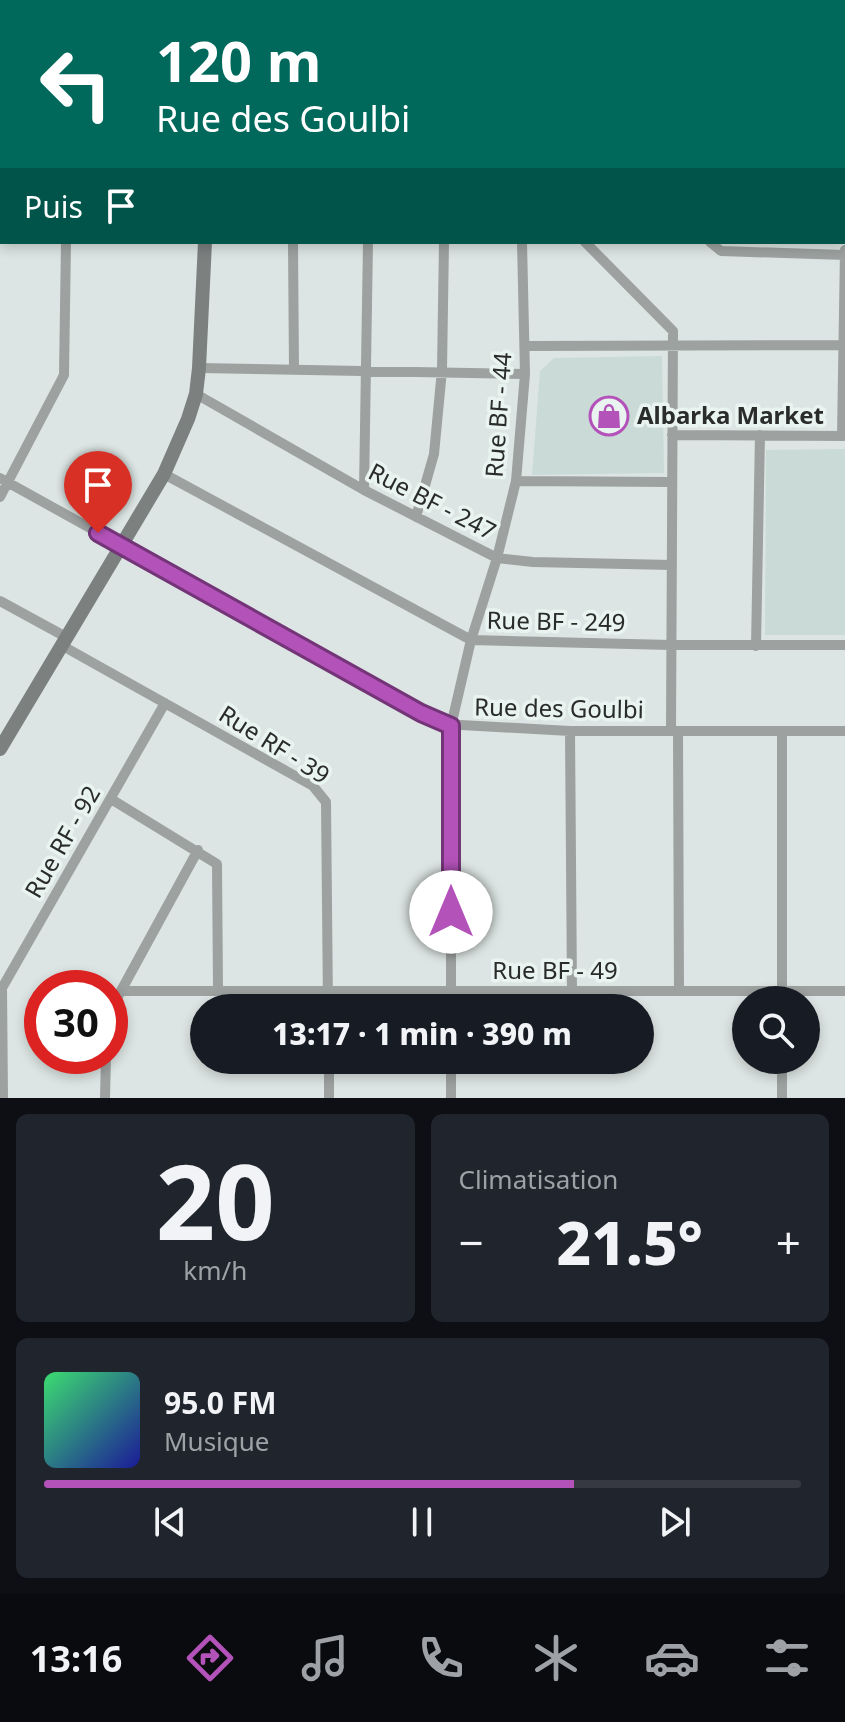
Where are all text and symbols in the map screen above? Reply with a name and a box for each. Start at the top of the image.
text: 120 m [156,22,321,98]
icon: left [24,32,128,136]
text: Rue des Goulbi [156,94,410,143]
icon: arrive [99,184,143,228]
text: Puis [24,186,83,227]
street label: Rue BF - 44 [477,351,518,479]
shop icon: Albarka Market [588,395,630,437]
place label: Albarka Market [637,398,824,431]
pin [64,451,132,533]
street label: Rue BF - 247 [363,454,502,547]
icon: arrive [76,463,120,507]
street label: Rue BF - 249 [486,603,626,638]
street label: Rue des Goulbi [474,690,644,725]
street label: Rue RF - 39 [213,697,336,791]
street label: Rue RF - 92 [16,779,107,903]
position arrow [409,870,493,954]
street label: Rue BF - 49 [492,953,618,986]
speed limit sign: 30 [24,970,128,1074]
map controls [732,986,820,1074]
button: search [732,986,820,1074]
text: 13:17 · 1 min · 390 m [272,1013,572,1054]
text: 20 [156,1129,275,1270]
text: Climatisation [459,1161,618,1197]
text: 21.5° [556,1201,703,1283]
text: − [459,1212,484,1272]
text: + [776,1212,801,1272]
text: km/h [183,1252,247,1288]
text: 95.0 FM [164,1382,276,1423]
text: Musique [164,1423,270,1459]
icon: previous [148,1500,192,1544]
icon: pause [400,1500,444,1544]
icon: next [653,1500,697,1544]
icon: directions [182,1630,238,1686]
icon: music [297,1630,353,1686]
icon: phone [413,1630,469,1686]
icon: climate [528,1630,584,1686]
icon: car [644,1630,700,1686]
icon: filters [759,1630,815,1686]
text: 13:16 [30,1634,122,1683]

